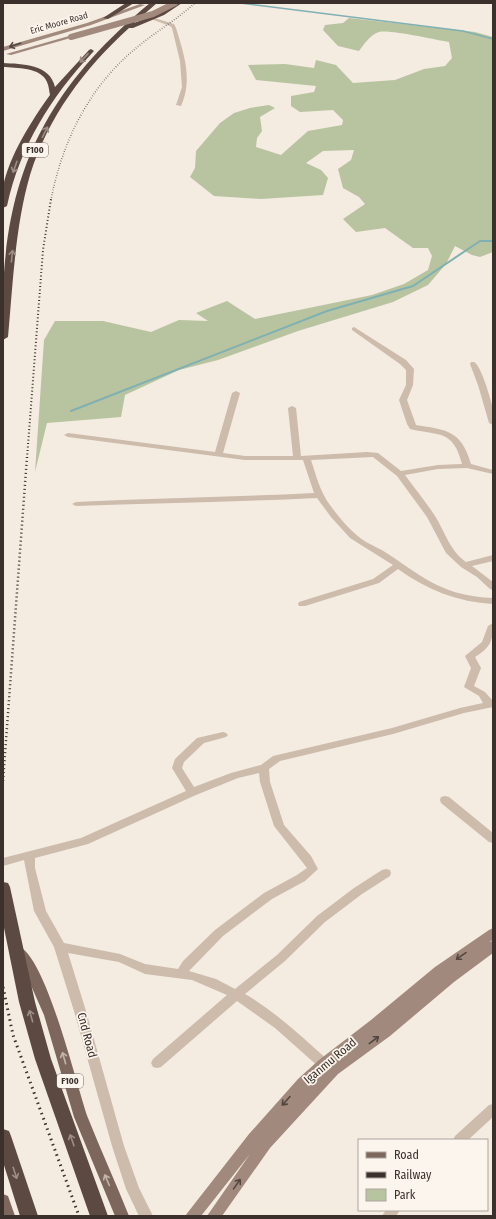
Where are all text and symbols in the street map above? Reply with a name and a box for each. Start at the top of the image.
street label: Eric Moore Road [29,10,89,36]
one-way arrow [8,42,21,49]
one-way arrow [79,53,89,63]
one-way arrow [42,126,49,138]
road number: F100 [22,143,48,157]
one-way arrow [10,160,18,172]
one-way arrow [8,250,16,263]
one-way arrow [456,952,467,960]
one-way arrow [27,1010,34,1023]
street label: Cnd Road [74,1011,100,1059]
street label: Iganmu Road [301,1035,359,1087]
one-way arrow [368,1036,379,1044]
one-way arrow [60,1051,67,1064]
road number: F100 [57,1074,83,1088]
one-way arrow [282,1096,291,1107]
one-way arrow [68,1133,75,1146]
legend [358,1139,488,1211]
text: Road [394,1148,419,1162]
one-way arrow [12,1166,19,1179]
text: Railway [394,1168,432,1182]
one-way arrow [103,1174,110,1186]
one-way arrow [233,1179,241,1190]
text: Park [394,1188,416,1202]

